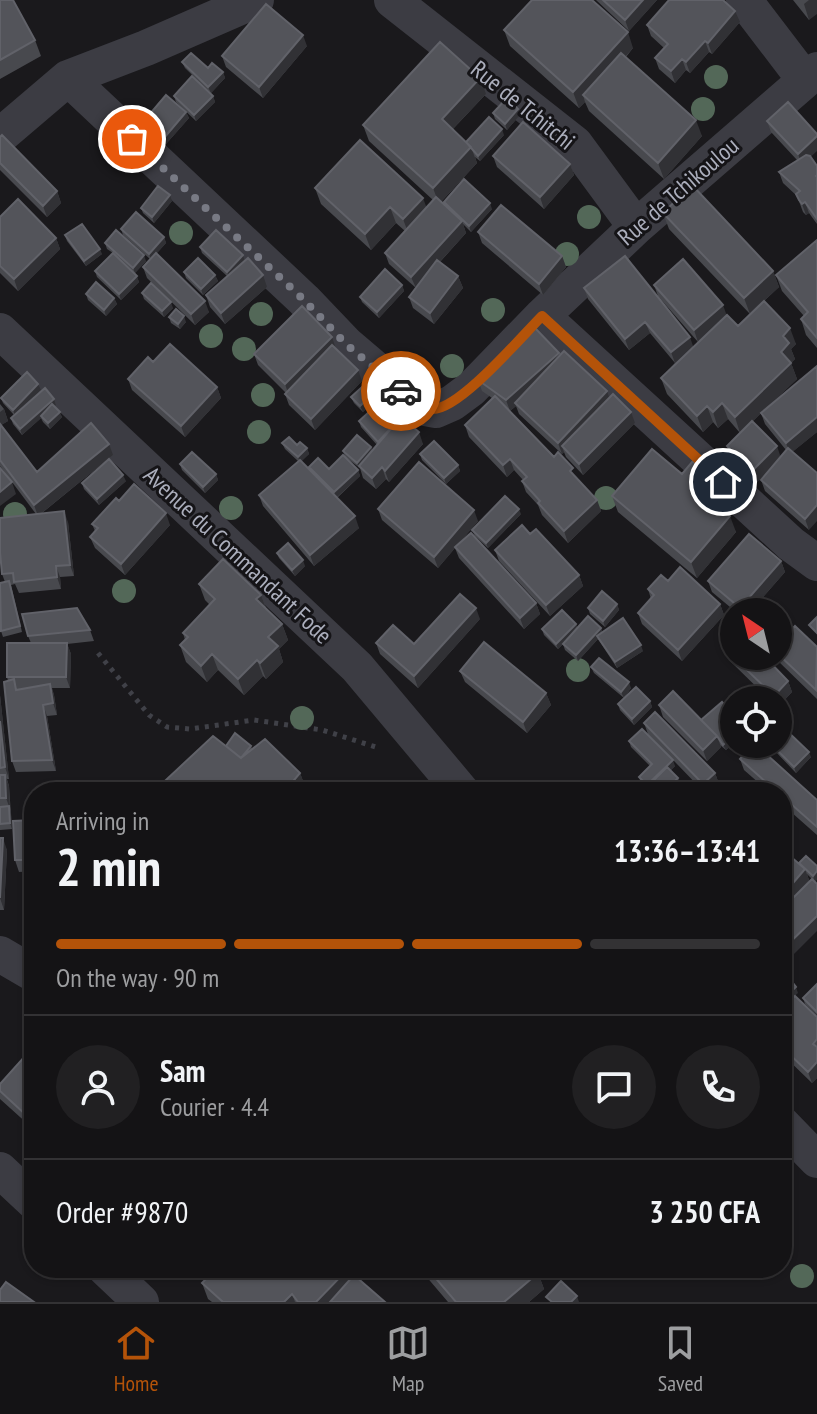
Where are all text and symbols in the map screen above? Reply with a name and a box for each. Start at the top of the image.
street label: Rue de Tchitchi [465,54,581,156]
pin [98,105,166,173]
icon: bag [110,117,154,161]
street label: Rue de Tchikoulou [611,130,745,252]
courier [361,351,441,431]
icon: car [379,369,423,413]
pin [689,448,757,516]
street label: Avenue du Commandant Fode [137,460,339,650]
icon: home [701,460,745,504]
north arrow [720,598,792,670]
map controls [720,598,792,758]
button: locate [720,686,792,758]
text: Arriving in [56,804,149,837]
text: 13:36–13:41 [614,831,760,870]
text: 2 min [56,833,161,900]
text: On the way · 90 m [56,961,219,994]
button: person [56,1045,140,1129]
button: chat [572,1045,656,1129]
button: phone [676,1045,760,1129]
text: Sam [160,1051,205,1090]
text: Courier · 4.4 [160,1090,269,1123]
text: Order #9870 [56,1192,188,1231]
text: 3 250 CFA [649,1192,760,1231]
tab: Home [114,1321,159,1397]
tab: Map [386,1321,430,1397]
tab: Saved [658,1321,703,1397]

